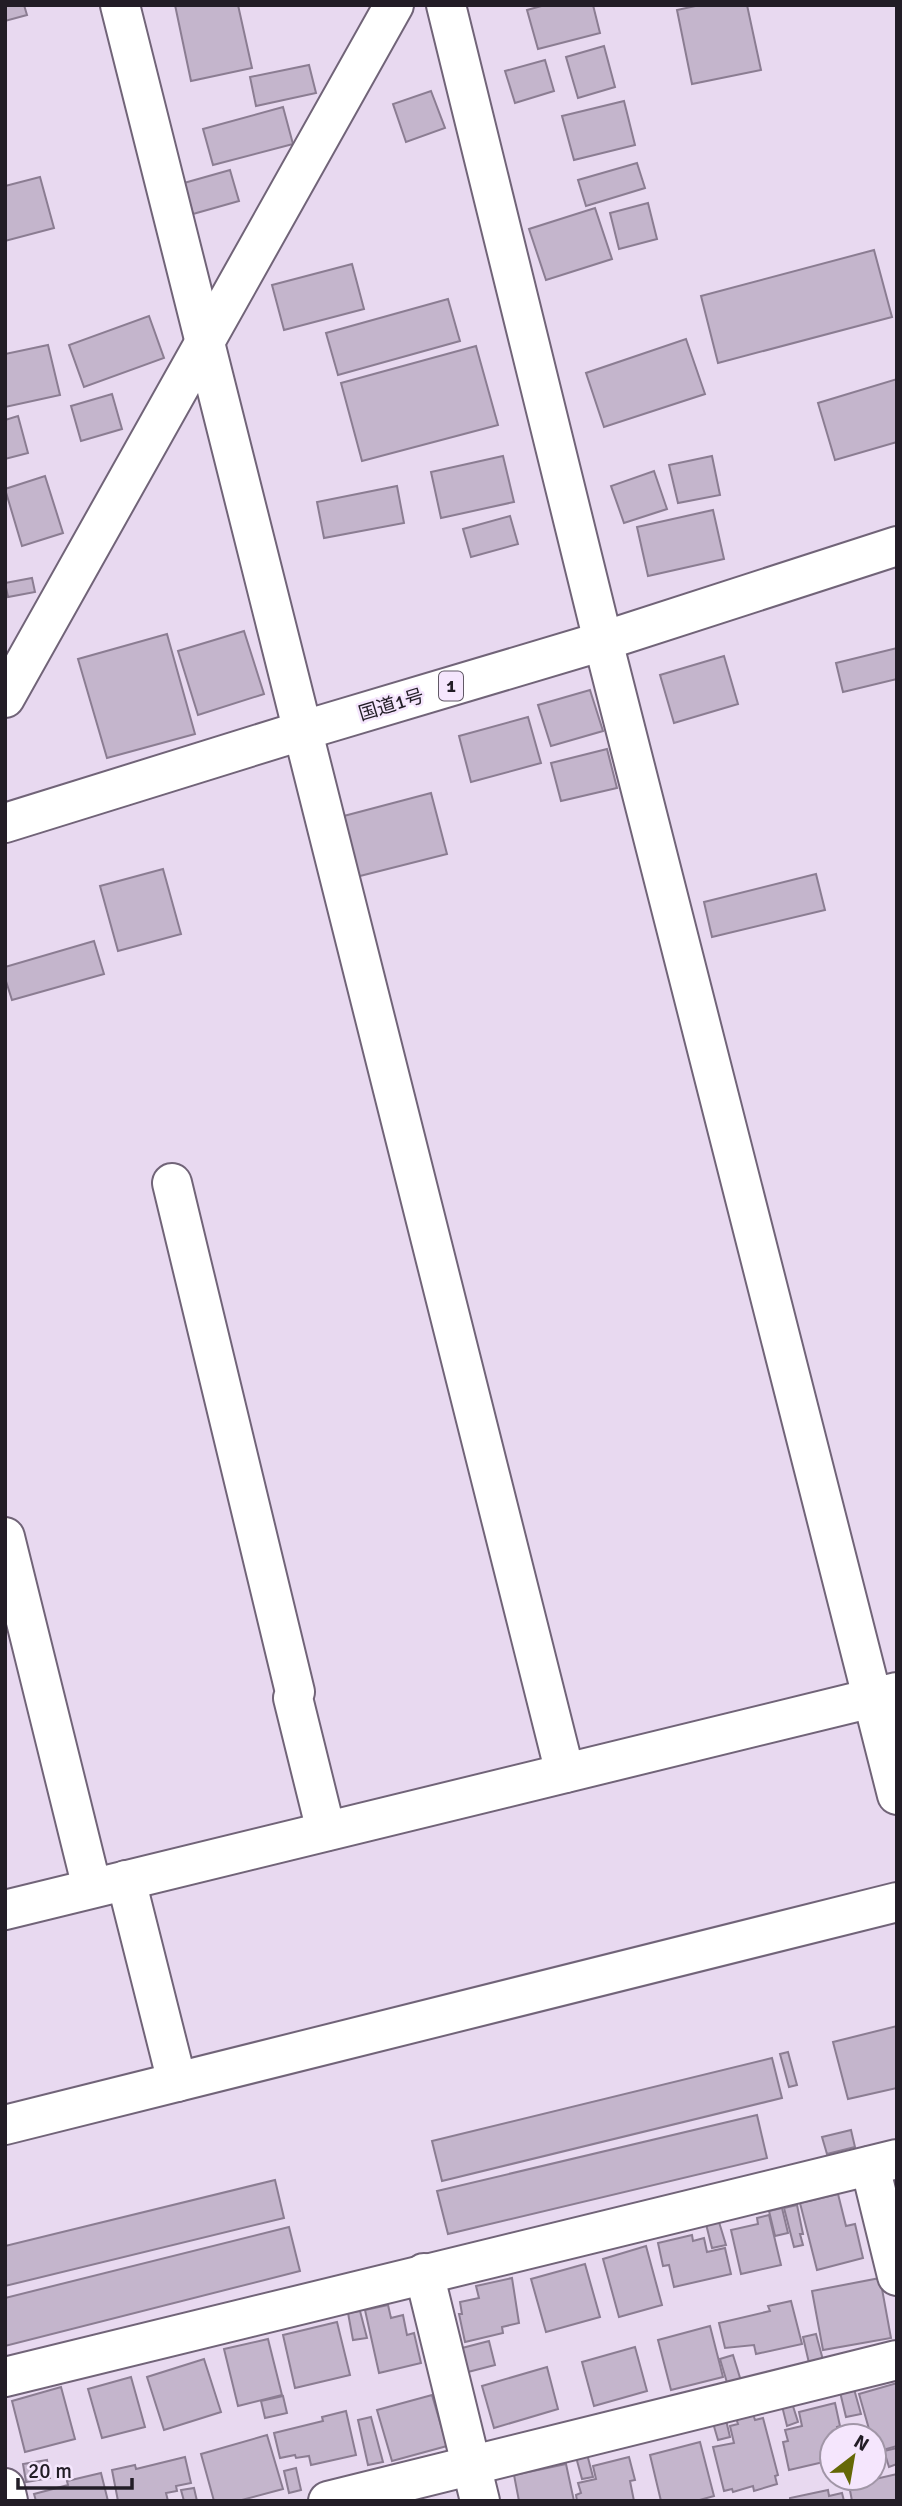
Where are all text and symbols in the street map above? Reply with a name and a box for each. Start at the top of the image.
road number: 1 [439,672,463,700]
street label: 国道1号 [356,684,427,726]
north arrow [818,2422,888,2492]
text: N [849,2430,873,2457]
scale bar [18,2446,131,2490]
text: 20 m [28,2458,72,2484]

